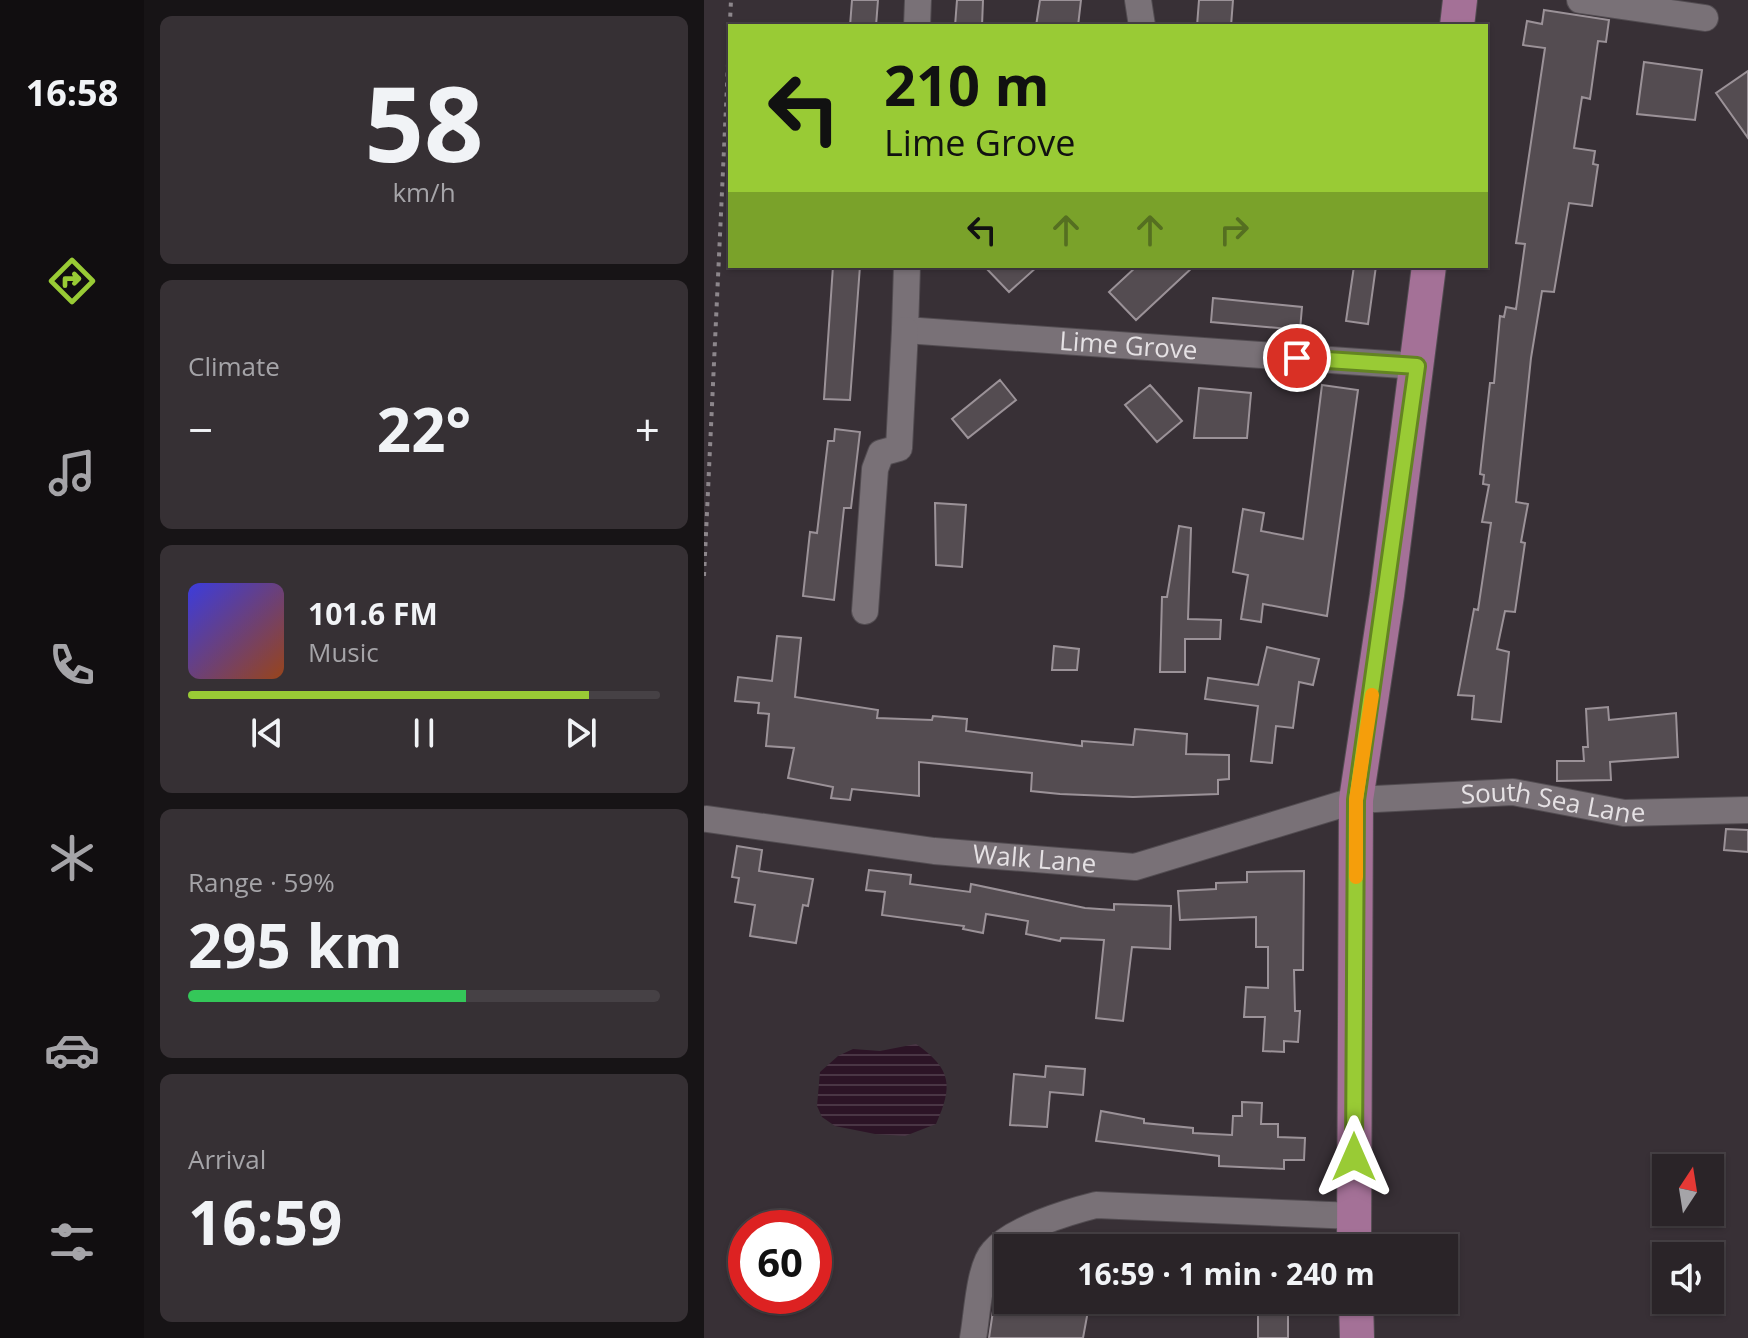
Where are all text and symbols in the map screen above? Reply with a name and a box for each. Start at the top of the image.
text: 210 m [884,46,1050,122]
text: 58 [365,51,483,192]
icon: left [752,56,856,160]
text: 16:58 [26,68,118,117]
text: Lime Grove [884,118,1076,167]
text: km/h [392,174,456,210]
icon: left [960,208,1004,252]
icon: ahead [1044,208,1088,252]
icon: ahead [1128,208,1172,252]
icon: right [1212,208,1256,252]
icon: directions [44,253,100,309]
street label: Lime Grove [1058,322,1199,368]
pin [1263,324,1331,392]
icon: arrive [1275,336,1319,380]
text: Climate [188,348,280,384]
text: 22° [377,388,471,470]
text: − [188,399,213,459]
text: + [635,399,660,459]
icon: music [44,445,100,501]
text: 101.6 FM [308,593,438,634]
text: Music [308,634,379,670]
icon: phone [44,637,100,693]
icon: previous [245,711,289,755]
icon: pause [402,711,446,755]
icon: next [559,711,603,755]
street label: South Sea Lane [1460,773,1646,831]
icon: climate [44,830,100,886]
street label: Walk Lane [971,835,1098,881]
text: Range · 59% [188,864,335,900]
text: 295 km [188,904,403,986]
icon: car [44,1022,100,1078]
position arrow [1312,1115,1396,1199]
text: Arrival [188,1141,266,1177]
north arrow [1652,1154,1724,1226]
map controls [1652,1154,1724,1314]
text: 16:59 [188,1181,342,1263]
speed limit sign: 60 [728,1210,832,1314]
icon: filters [44,1214,100,1270]
button: sound [1652,1242,1724,1314]
text: 16:59 · 1 min · 240 m [1077,1253,1375,1294]

